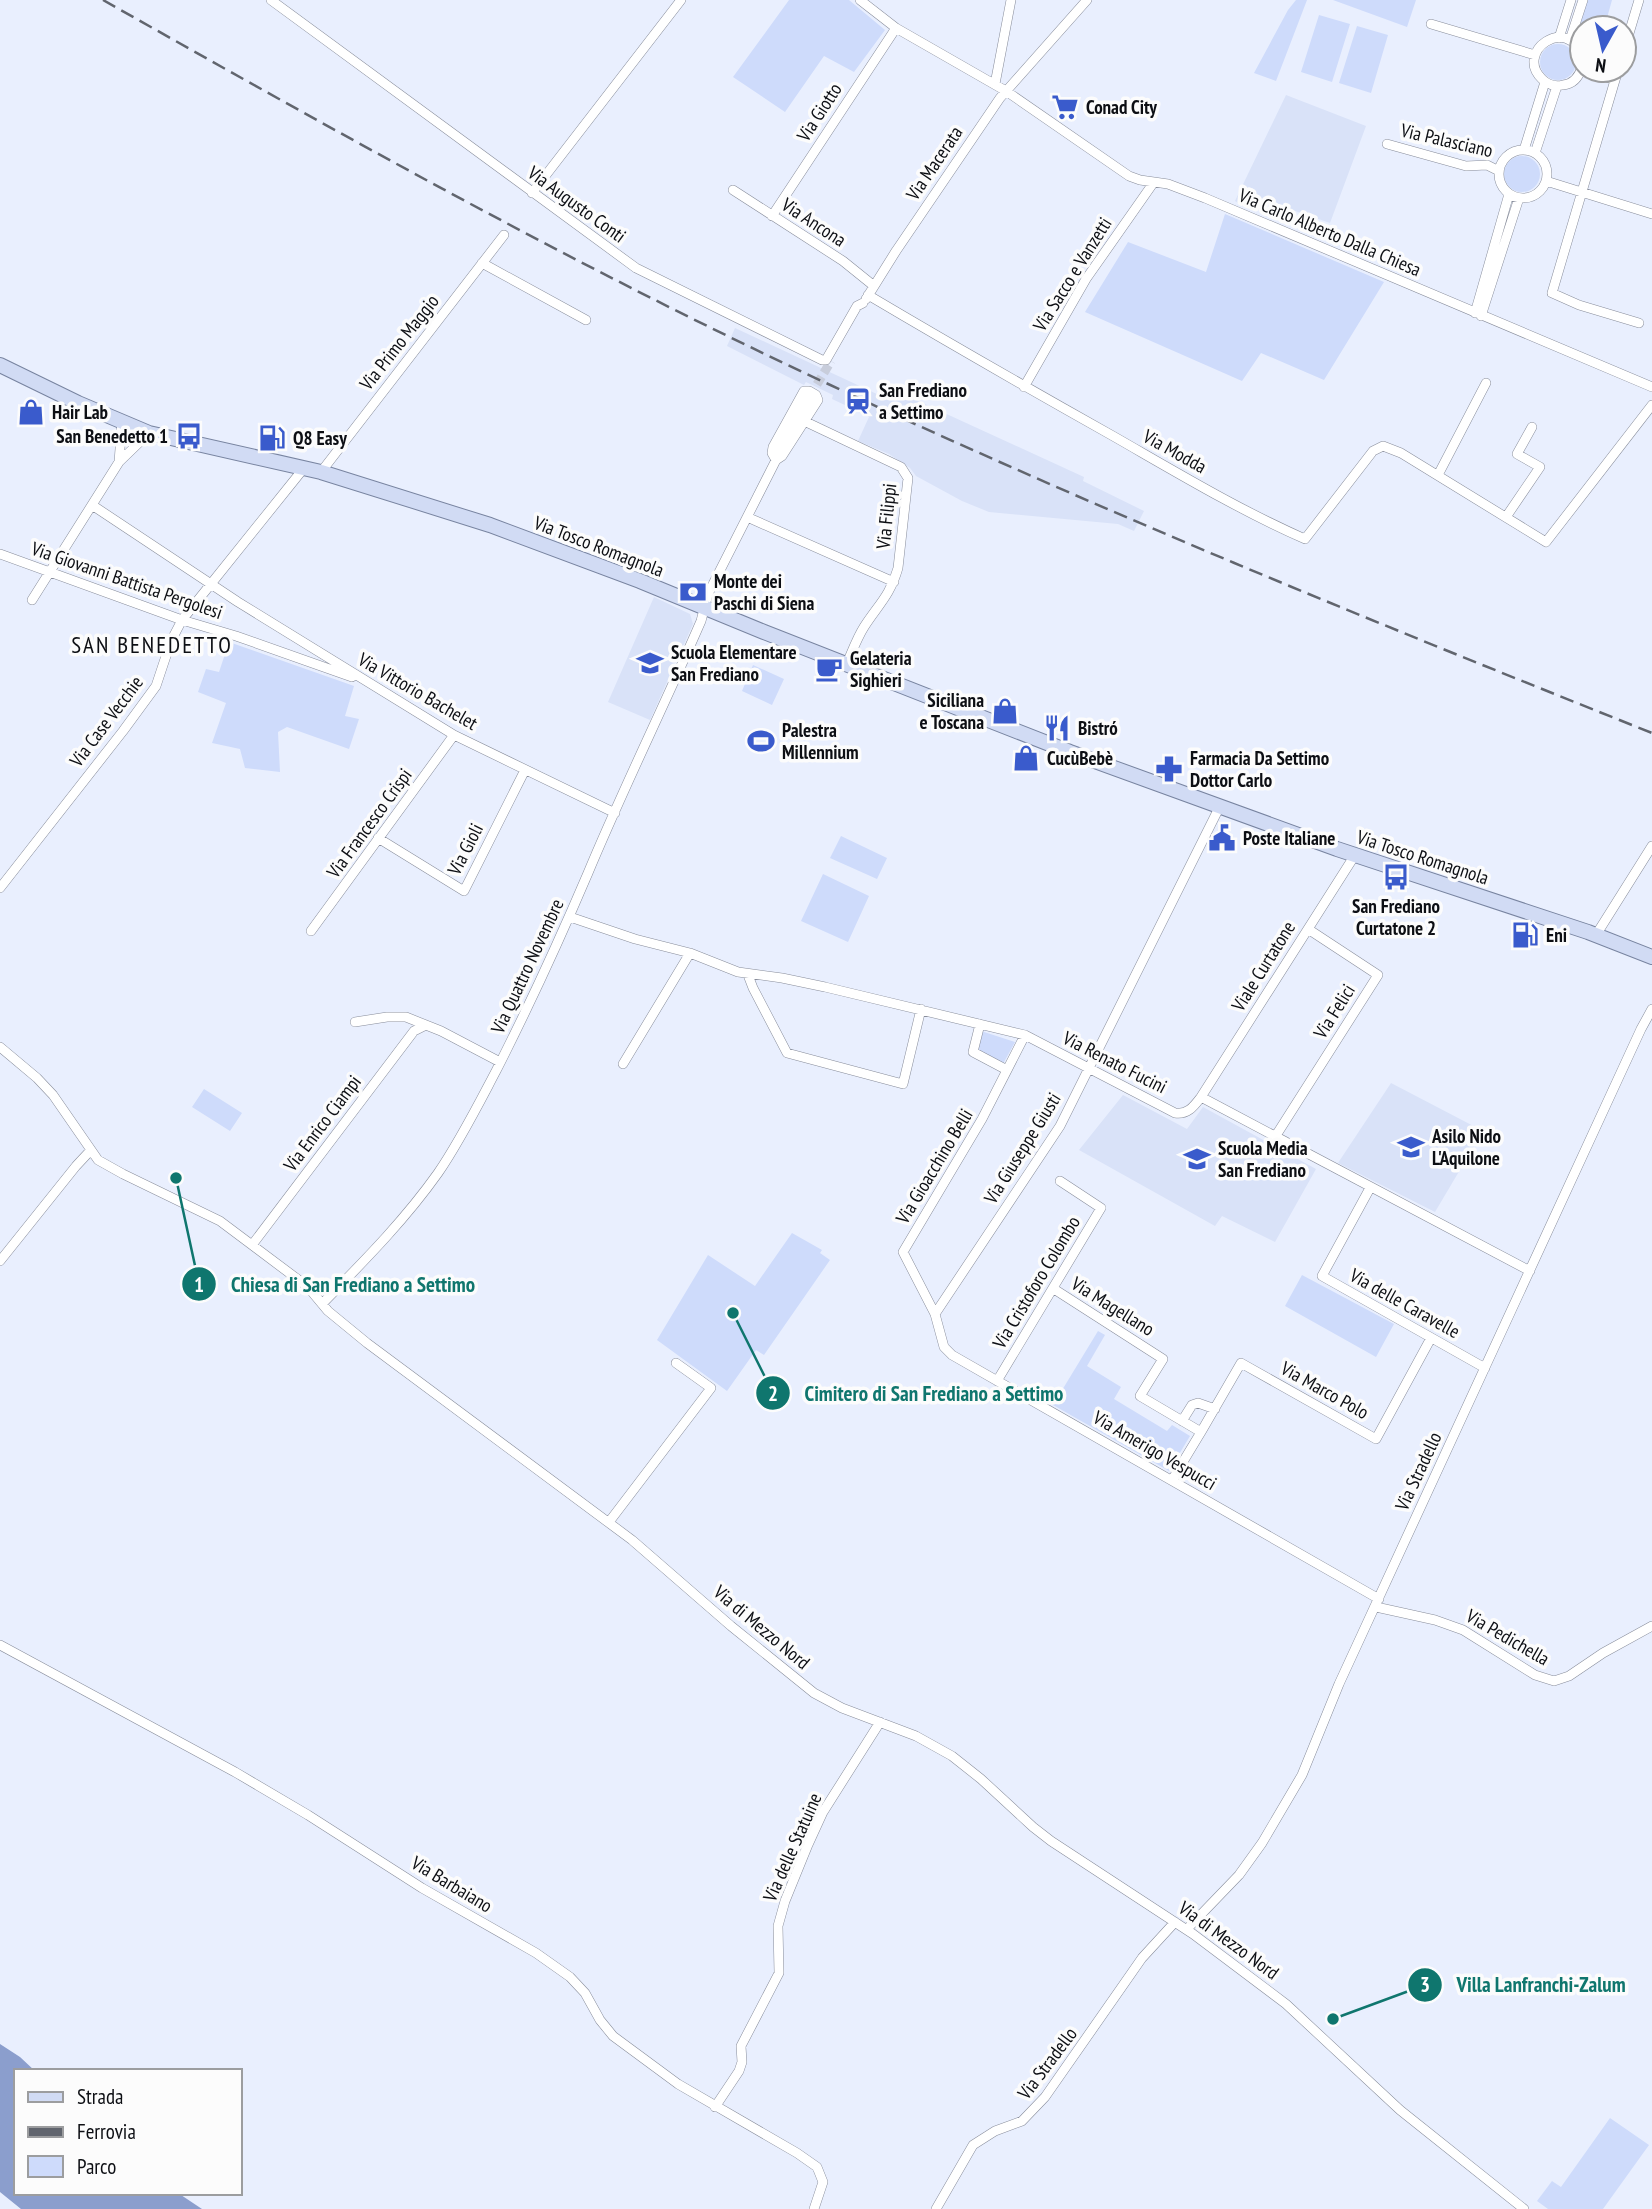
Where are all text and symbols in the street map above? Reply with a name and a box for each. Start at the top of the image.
north arrow [1568,14,1638,84]
text: N [1594,53,1607,78]
street label: Via Giotto [791,78,847,147]
supermarket icon: Conad City [1050,92,1080,122]
place label: Conad City [1086,95,1157,119]
street label: Via Palasciano [1398,118,1495,162]
street label: Via Macerata [900,121,967,205]
street label: Via Augusto Conti [522,160,631,248]
street label: Via Carlo Alberto Dalla Chiesa [1234,182,1425,281]
street label: Via Ancona [776,192,851,252]
street label: Via Sacco e Vanzetti [1027,213,1117,336]
street label: Via Primo Maggio [354,289,444,395]
place label: San Frediano a Settimo [879,378,967,424]
station icon: San Frediano a Settimo [843,386,873,416]
shop icon: Hair Lab [16,397,46,427]
place label: Hair Lab [52,400,108,424]
bus stop icon: San Benedetto 1 [174,421,204,451]
fuel station icon: Q8 Easy [257,423,287,453]
street label: Via Modda [1138,423,1211,478]
place label: San Benedetto 1 [56,424,168,448]
place label: Q8 Easy [293,426,347,450]
street label: Via Filippi [871,482,901,551]
street label: Via Tosco Romagnola [530,510,667,582]
street label: Via Giovanni Battista Pergolesi [27,536,226,624]
place label: Monte dei Paschi di Siena [714,569,814,615]
bank icon: Monte dei Paschi di Siena [678,577,708,607]
district label: SAN BENEDETTO [71,630,233,659]
place label: Scuola Elementare San Frediano [671,640,797,686]
place label: Gelateria Sighieri [850,646,912,692]
street label: Via Vittorio Bachelet [353,647,483,735]
school or university icon: Scuola Elementare San Frediano [635,648,665,678]
cafe icon: Gelateria Sighieri [814,654,844,684]
street label: Via Case Vecchie [63,671,148,772]
place label: Siciliana e Toscana [920,688,984,734]
shop icon: Siciliana e Toscana [990,696,1020,726]
restaurant icon: Bistró [1042,713,1072,743]
place label: Bistró [1078,716,1118,740]
place label: Palestra Millennium [782,718,859,764]
sports icon: Palestra Millennium [746,726,776,756]
shop icon: CucùBebè [1011,743,1041,773]
place label: CucùBebè [1047,746,1113,770]
place label: Farmacia Da Settimo Dottor Carlo [1190,746,1329,792]
pharmacy icon: Farmacia Da Settimo Dottor Carlo [1154,754,1184,784]
street label: Via Francesco Crispi [321,764,417,883]
street label: Via Gioli [441,819,488,880]
public building icon: Poste Italiane [1207,823,1237,853]
street label: Via Tosco Romagnola [1353,824,1492,890]
place label: Poste Italiane [1243,826,1335,850]
bus stop icon: San Frediano Curtatone 2 [1381,862,1411,892]
place label: San Frediano Curtatone 2 [1352,894,1440,940]
street label: Via Quattro Novembre [485,895,569,1038]
street label: Viale Curtatone [1225,916,1300,1016]
fuel station icon: Eni [1510,920,1540,950]
place label: Eni [1546,923,1567,947]
street label: Via Felici [1307,979,1360,1044]
street label: Via Renato Fucini [1058,1025,1171,1098]
street label: Via Enrico Ciampi [277,1070,366,1177]
street label: Via Giuseppe Giusti [978,1088,1066,1209]
street label: Via Gioacchino Belli [890,1104,978,1229]
place label: Asilo Nido L'Aquilone [1431,1124,1501,1170]
school or university icon: Asilo Nido L'Aquilone [1396,1132,1426,1162]
place label: Scuola Media San Frediano [1218,1136,1308,1182]
school or university icon: Scuola Media San Frediano [1182,1144,1212,1174]
street label: Via Cristoforo Colombo [987,1212,1085,1353]
street label: Via delle Caravelle [1345,1262,1464,1343]
callout: Chiesa di San Frediano a Settimo [182,1263,489,1305]
text: 1 [194,1271,204,1298]
text: Chiesa di San Frediano a Settimo [231,1271,475,1298]
street label: Via Magellano [1066,1271,1159,1341]
street label: Via Marco Polo [1276,1356,1373,1424]
callout: Cimitero di San Frediano a Settimo [756,1372,1078,1414]
text: 2 [768,1380,778,1407]
text: Cimitero di San Frediano a Settimo [805,1380,1063,1407]
street label: Via Amerigo Vespucci [1088,1404,1221,1495]
street label: Via Stradello [1389,1428,1447,1515]
street label: Via di Mezzo Nord [708,1579,815,1674]
street label: Via Pedichella [1461,1603,1554,1670]
street label: Via delle Statuine [757,1789,827,1906]
street label: Via Barbaiano [406,1850,497,1918]
street label: Via di Mezzo Nord [1173,1895,1284,1984]
callout: Villa Lanfranchi-Zalum [1408,1964,1640,2006]
text: 3 [1420,1971,1430,1998]
text: Villa Lanfranchi-Zalum [1455,1971,1626,1998]
street label: Via Stradello [1012,2022,1082,2105]
legend [14,2069,242,2195]
text: Strada [77,2083,123,2110]
text: Ferrovia [77,2118,136,2145]
text: Parco [77,2153,116,2180]

